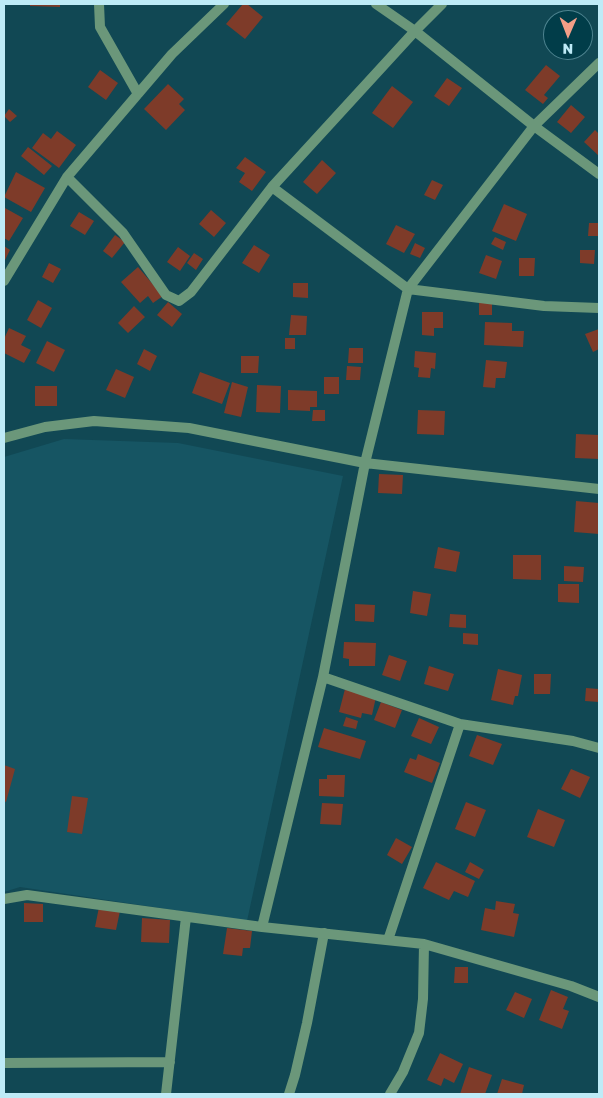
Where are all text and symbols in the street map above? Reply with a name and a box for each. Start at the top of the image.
north arrow [543,10,593,60]
text: N [562,41,573,58]

